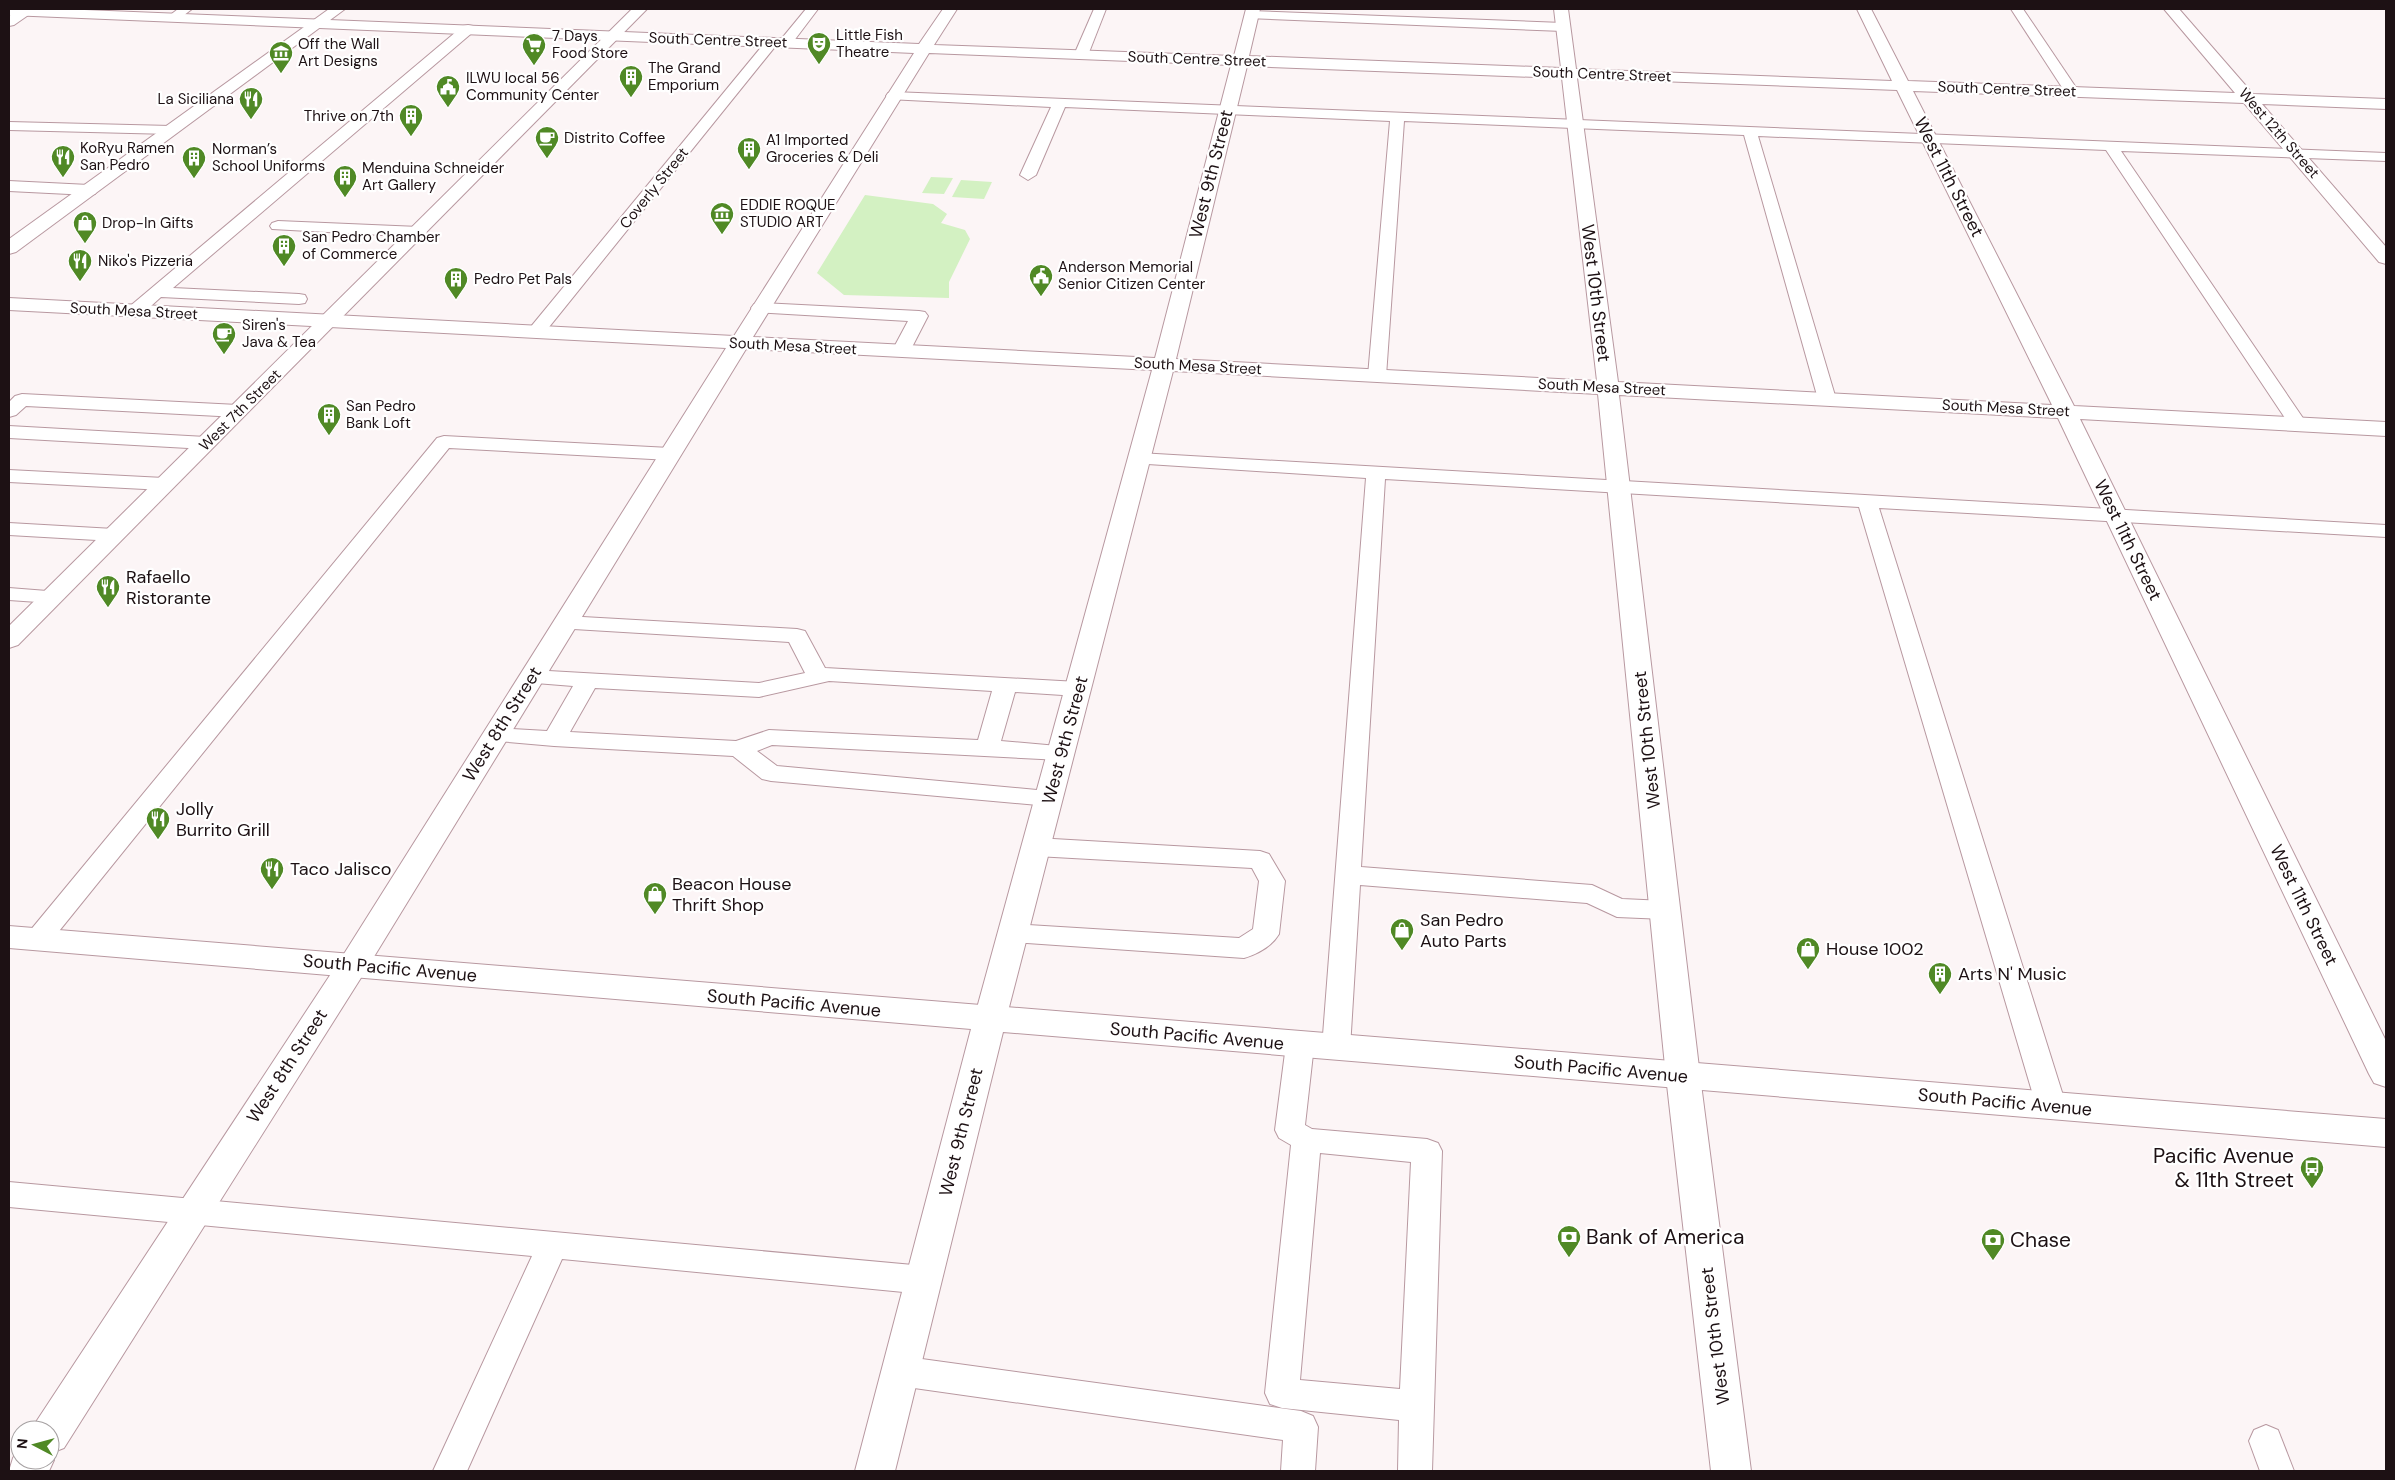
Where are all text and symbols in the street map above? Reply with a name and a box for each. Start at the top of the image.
place label: Little Fish Theatre [836,25,903,62]
place label: 7 Days Food Store [552,26,628,63]
street label: South Centre Street [648,28,788,52]
theatre icon: Little Fish Theatre [806,31,832,65]
supermarket icon: 7 Days Food Store [521,32,547,66]
place label: Off the Wall Art Designs [298,34,379,71]
museum icon: Off the Wall Art Designs [268,40,294,74]
street label: South Centre Street [1127,47,1267,71]
place label: The Grand Emporium [648,58,721,95]
street label: South Centre Street [1532,62,1672,86]
building icon: The Grand Emporium [618,64,644,98]
place label: ILWU local 56 Community Center [466,68,599,105]
public building icon: ILWU local 56 Community Center [435,74,461,108]
street label: South Centre Street [1937,77,2077,101]
street label: West 12th Street [2234,84,2324,183]
restaurant icon: La Siciliana [238,86,264,120]
place label: La Siciliana [158,89,234,109]
building icon: Thrive on 7th [398,103,424,137]
place label: Thrive on 7th [304,106,394,126]
street label: West 9th Street [1183,107,1239,241]
street label: West 11th Street [1908,113,1990,241]
cafe icon: Distrito Coffee [534,125,560,159]
place label: Distrito Coffee [564,128,665,148]
place label: A1 Imported Groceries & Deli [766,130,879,167]
building icon: A1 Imported Groceries & Deli [736,136,762,170]
place label: KoRyu Ramen San Pedro [80,138,174,175]
place label: Norman’s School Uniforms [212,139,325,176]
street label: Coverly Street [615,143,693,233]
restaurant icon: KoRyu Ramen San Pedro [50,144,76,178]
building icon: Norman’s School Uniforms [181,145,207,179]
place label: Menduina Schneider Art Gallery [362,158,505,195]
building icon: Menduina Schneider Art Gallery [332,164,358,198]
place label: EDDIE ROQUE STUDIO ART [740,195,836,232]
museum icon: EDDIE ROQUE STUDIO ART [709,201,735,235]
shop icon: Drop-In Gifts [72,210,98,244]
place label: Drop-In Gifts [102,213,194,233]
street label: West 10th Street [1576,223,1616,363]
place label: San Pedro Chamber of Commerce [302,227,441,264]
building icon: San Pedro Chamber of Commerce [271,233,297,267]
restaurant icon: Niko's Pizzeria [67,248,93,282]
place label: Niko's Pizzeria [98,251,193,271]
place label: Anderson Memorial Senior Citizen Center [1058,257,1206,294]
public building icon: Anderson Memorial Senior Citizen Center [1028,263,1054,297]
building icon: Pedro Pet Pals [443,266,469,300]
place label: Pedro Pet Pals [474,269,572,289]
street label: South Mesa Street [70,298,199,324]
place label: Siren's Java & Tea [242,315,316,352]
cafe icon: Siren's Java & Tea [211,321,237,355]
street label: South Mesa Street [729,333,858,359]
street label: South Mesa Street [1134,353,1263,379]
street label: West 7th Street [195,365,285,455]
street label: South Mesa Street [1538,374,1667,400]
street label: South Mesa Street [1942,395,2071,421]
place label: San Pedro Bank Loft [346,396,416,433]
building icon: San Pedro Bank Loft [316,402,342,436]
street label: West 11th Street [2088,476,2168,604]
place label: Rafaello Ristorante [126,565,211,610]
restaurant icon: Rafaello Ristorante [95,574,121,608]
street label: West 8th Street [457,662,547,786]
street label: West 10th Street [1628,670,1666,810]
street label: West 9th Street [1036,673,1094,807]
place label: Jolly Burrito Grill [176,797,270,842]
restaurant icon: Jolly Burrito Grill [145,806,171,840]
street label: West 11th Street [2264,841,2344,969]
restaurant icon: Taco Jalisco [259,856,285,890]
place label: Taco Jalisco [290,857,391,881]
place label: Beacon House Thrift Shop [672,872,791,917]
shop icon: Beacon House Thrift Shop [642,881,668,915]
place label: San Pedro Auto Parts [1420,908,1507,953]
shop icon: San Pedro Auto Parts [1389,917,1415,951]
shop icon: House 1002 [1795,936,1821,970]
place label: House 1002 [1826,937,1924,961]
street label: South Pacific Avenue [302,948,478,988]
building icon: Arts N' Music [1927,961,1953,995]
place label: Arts N' Music [1958,962,2067,986]
street label: South Pacific Avenue [706,983,882,1023]
street label: West 8th Street [241,1004,333,1128]
street label: South Pacific Avenue [1109,1016,1285,1056]
street label: South Pacific Avenue [1513,1049,1689,1089]
street label: West 9th Street [933,1065,989,1199]
street label: South Pacific Avenue [1917,1082,2093,1122]
place label: Pacific Avenue & 11th Street [2153,1142,2294,1194]
bus stop icon: Pacific Avenue & 11th Street [2299,1155,2325,1189]
place label: Bank of America [1586,1223,1744,1251]
bank icon: Bank of America [1556,1224,1582,1258]
place label: Chase [2010,1226,2071,1254]
bank icon: Chase [1980,1227,2006,1261]
street label: West 10th Street [1695,1266,1735,1406]
north arrow [10,1420,60,1470]
text: N [13,1438,32,1450]

